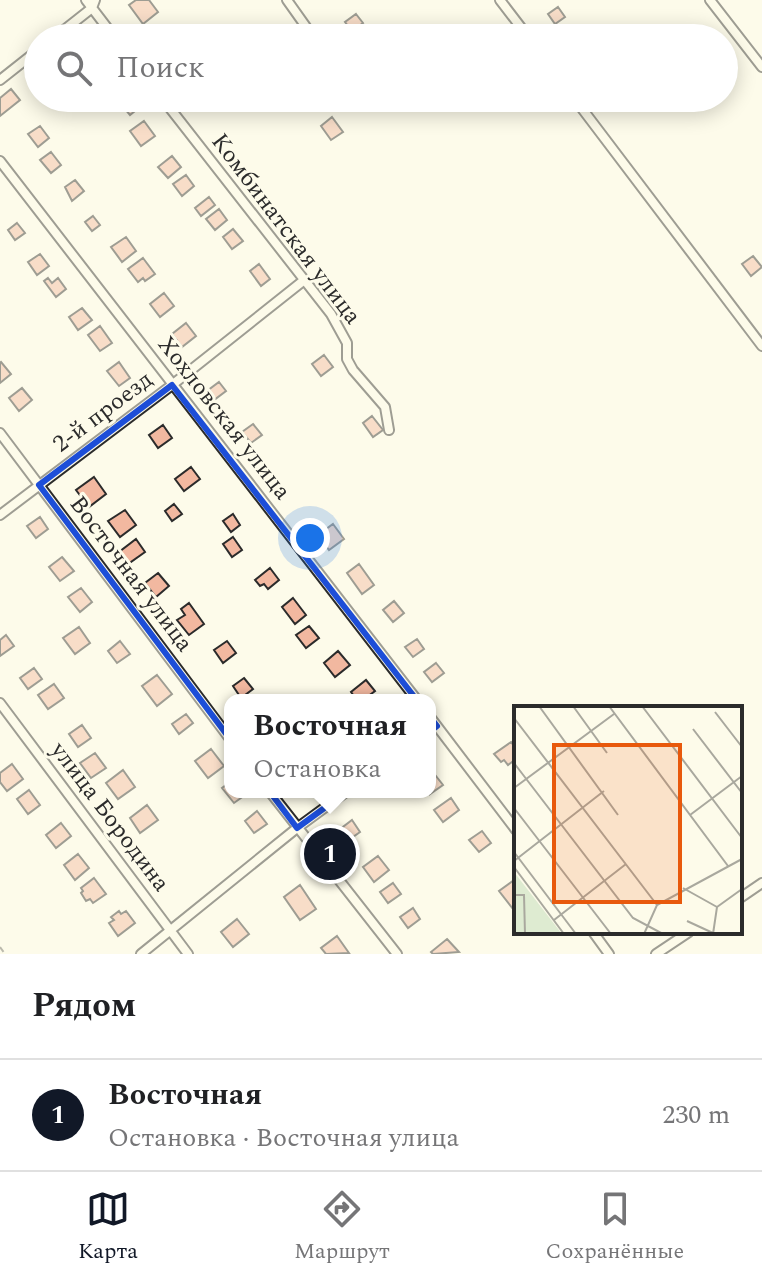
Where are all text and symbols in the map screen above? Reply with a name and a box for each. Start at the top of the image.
search box [24,24,738,112]
text: Поиск [116,45,205,91]
icon: search [52,46,96,90]
street label: Комбинатская улица [202,126,370,333]
street label: Хохловская улица [148,328,300,508]
street label: 2-й проезд [45,362,161,462]
street label: Восточная улица [60,488,202,660]
your location [290,518,330,558]
popup [224,694,436,798]
text: Восточная [253,703,407,749]
inset map [514,706,742,934]
street label: улица Бородина [41,734,179,900]
text: Остановка [253,749,381,789]
pin: 1 [304,824,356,884]
text: Рядом [32,980,136,1032]
text: Восточная [108,1072,262,1118]
text: 1 [51,1095,65,1135]
text: 230 m [662,1095,730,1135]
text: Остановка · Восточная улица [108,1118,459,1158]
tab: Карта [78,1187,138,1268]
tab: Маршрут [294,1187,390,1268]
tab: Сохранённые [546,1187,684,1268]

